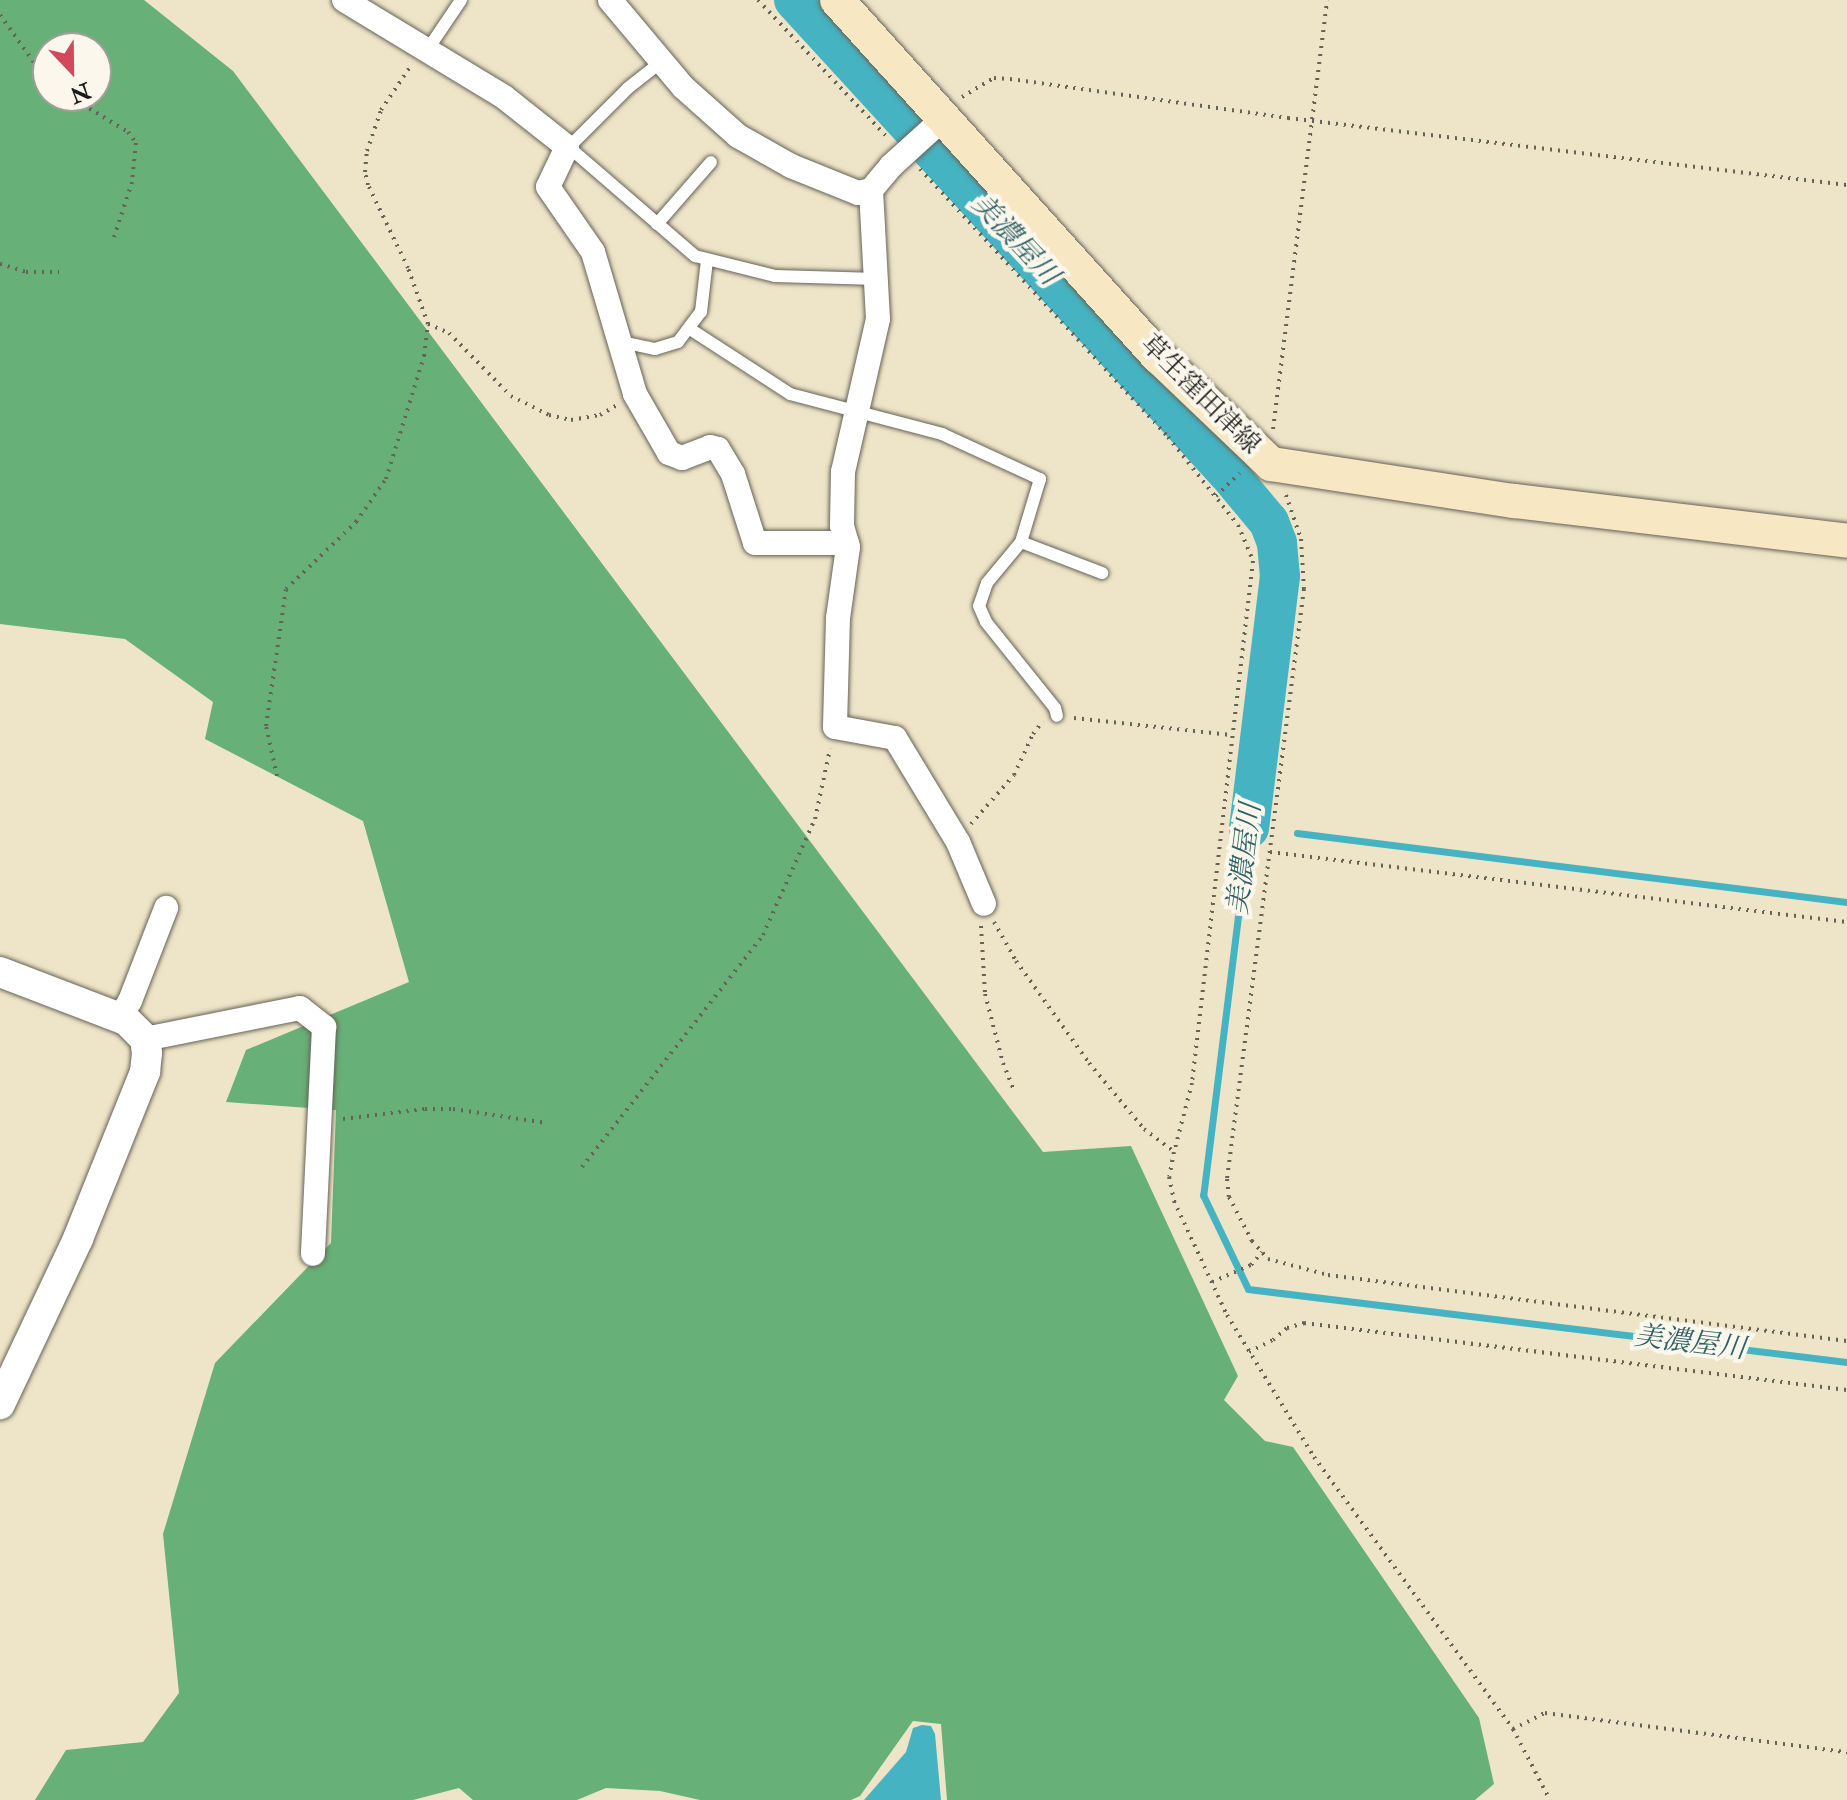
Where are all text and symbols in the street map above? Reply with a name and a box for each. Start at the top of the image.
north arrow [32,32,112,112]
text: N [66,76,95,109]
water label: 美濃屋川 [965,188,1065,292]
street label: 草生窪田津線 [1134,329,1266,461]
water label: 美濃屋川 [1222,801,1268,917]
water label: 美濃屋川 [1632,1320,1748,1366]

